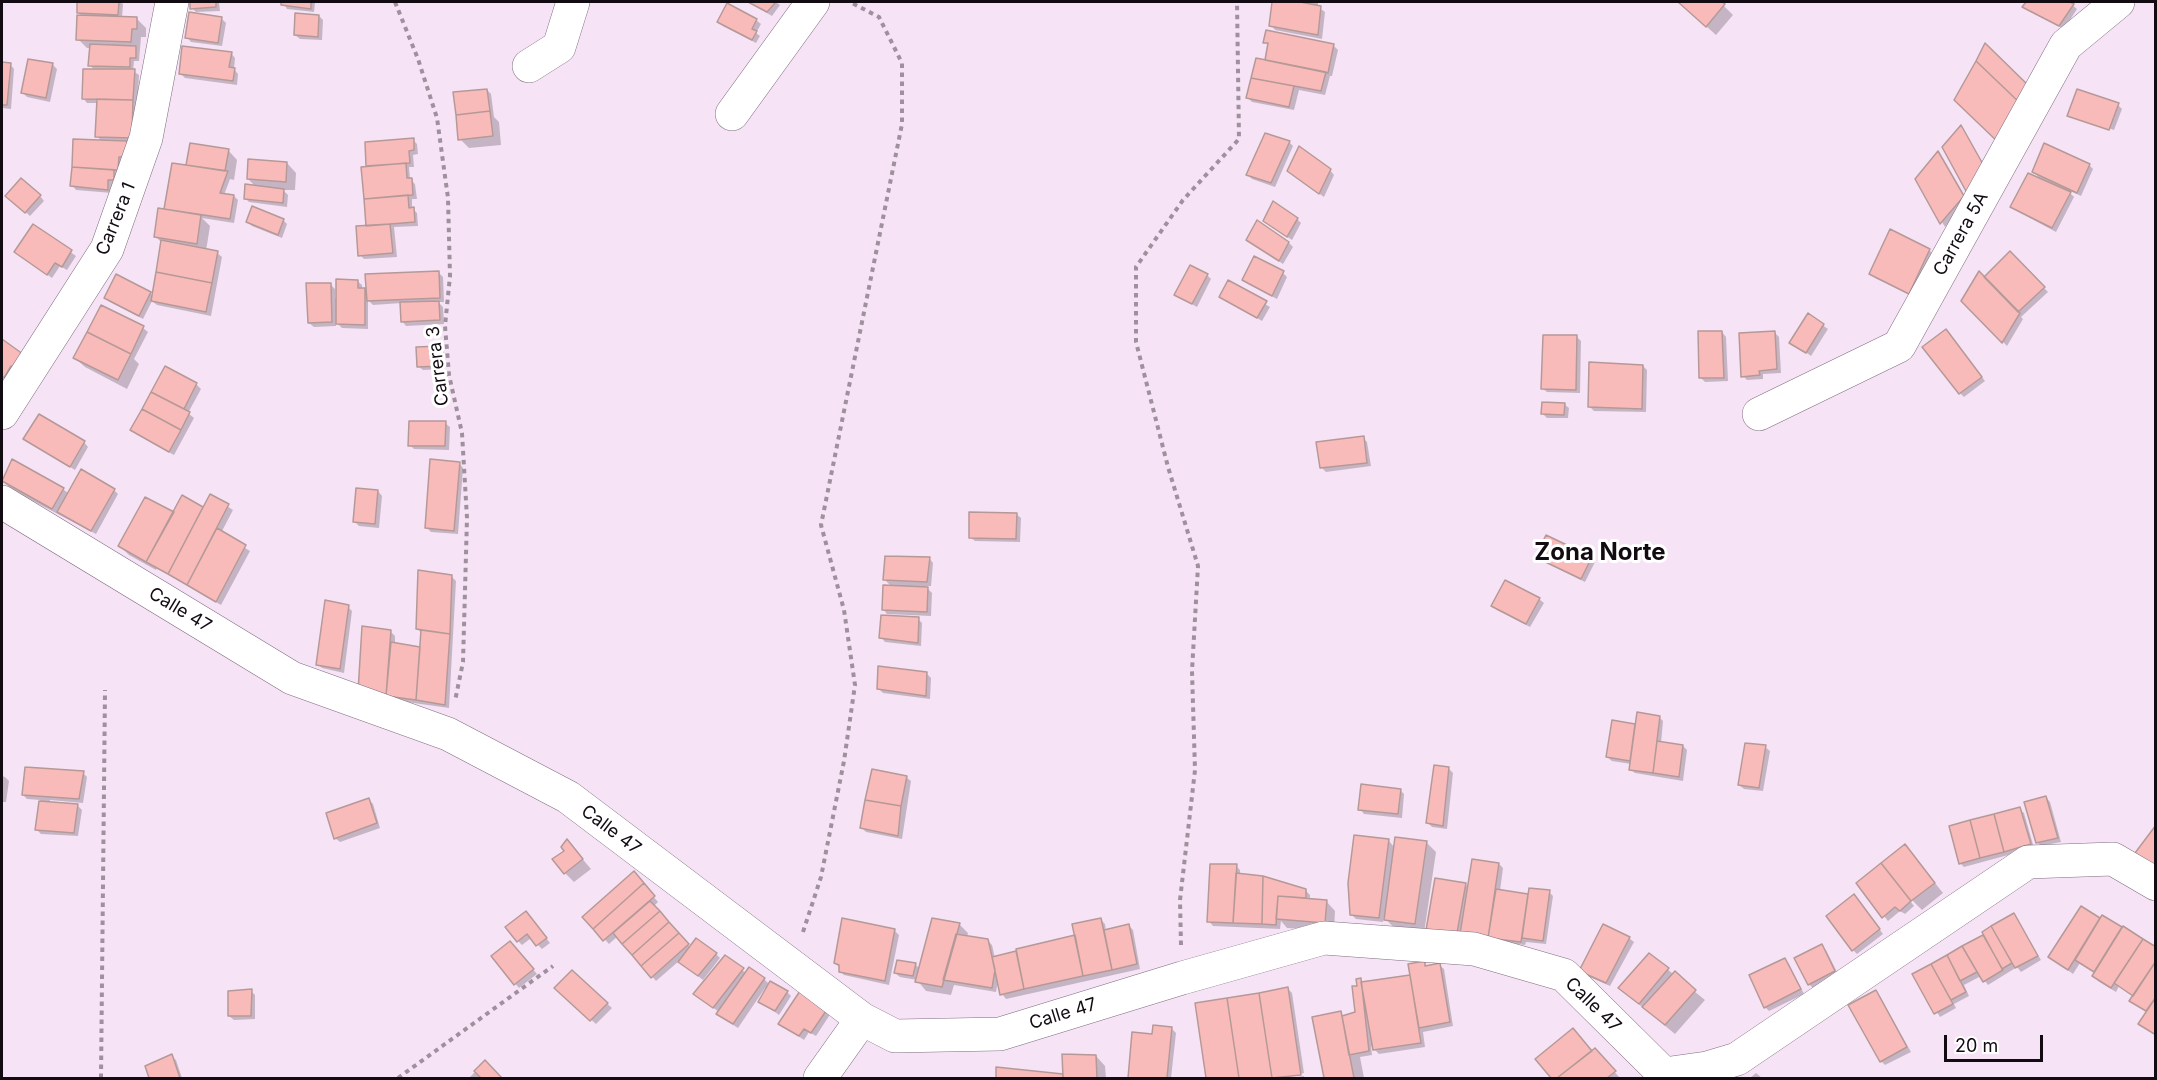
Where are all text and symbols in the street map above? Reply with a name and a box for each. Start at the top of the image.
street label: Carrera 1 [92,179,140,259]
street label: Carrera 5A [1929,188,1993,280]
street label: Carrera 3 [422,325,454,407]
district label: Zona Norte [1534,539,1666,567]
street label: Calle 47 [145,583,215,637]
street label: Calle 47 [577,801,645,859]
street label: Calle 47 [1561,973,1625,1037]
street label: Calle 47 [1027,994,1099,1034]
scale bar [1947,1023,2046,1061]
text: 20 m [1955,1035,1998,1056]

